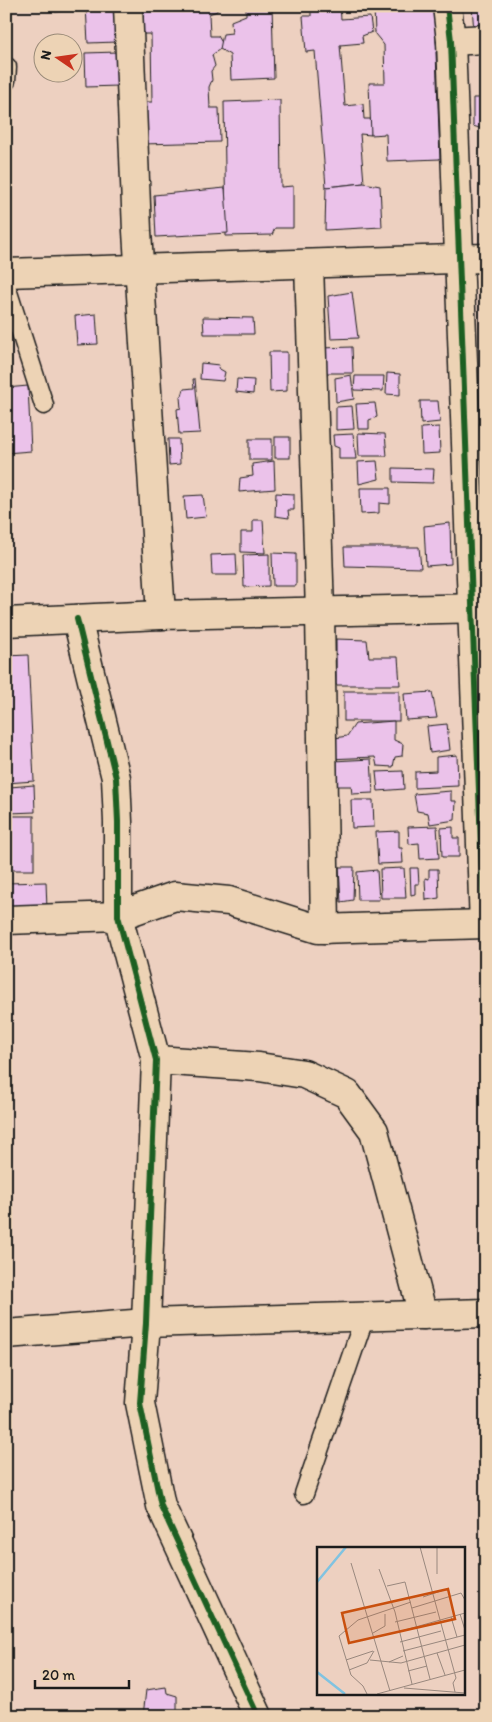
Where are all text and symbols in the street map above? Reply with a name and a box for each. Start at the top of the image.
north arrow [32,32,82,82]
text: N [36,49,55,62]
inset map [317,1547,464,1694]
scale bar [35,1657,129,1689]
text: 20 m [42,1666,76,1684]

